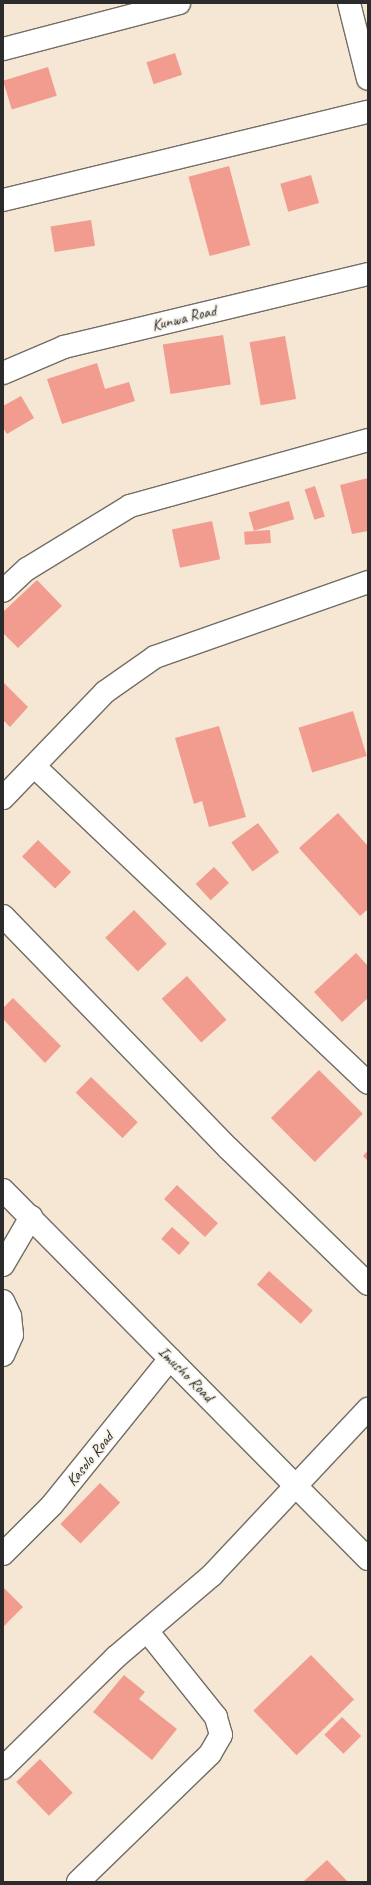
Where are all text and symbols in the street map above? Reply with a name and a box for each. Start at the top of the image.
street label: Kunwa Road [150,301,218,335]
street label: Imusho Road [154,1342,218,1406]
street label: Kasolo Road [62,1428,118,1490]

